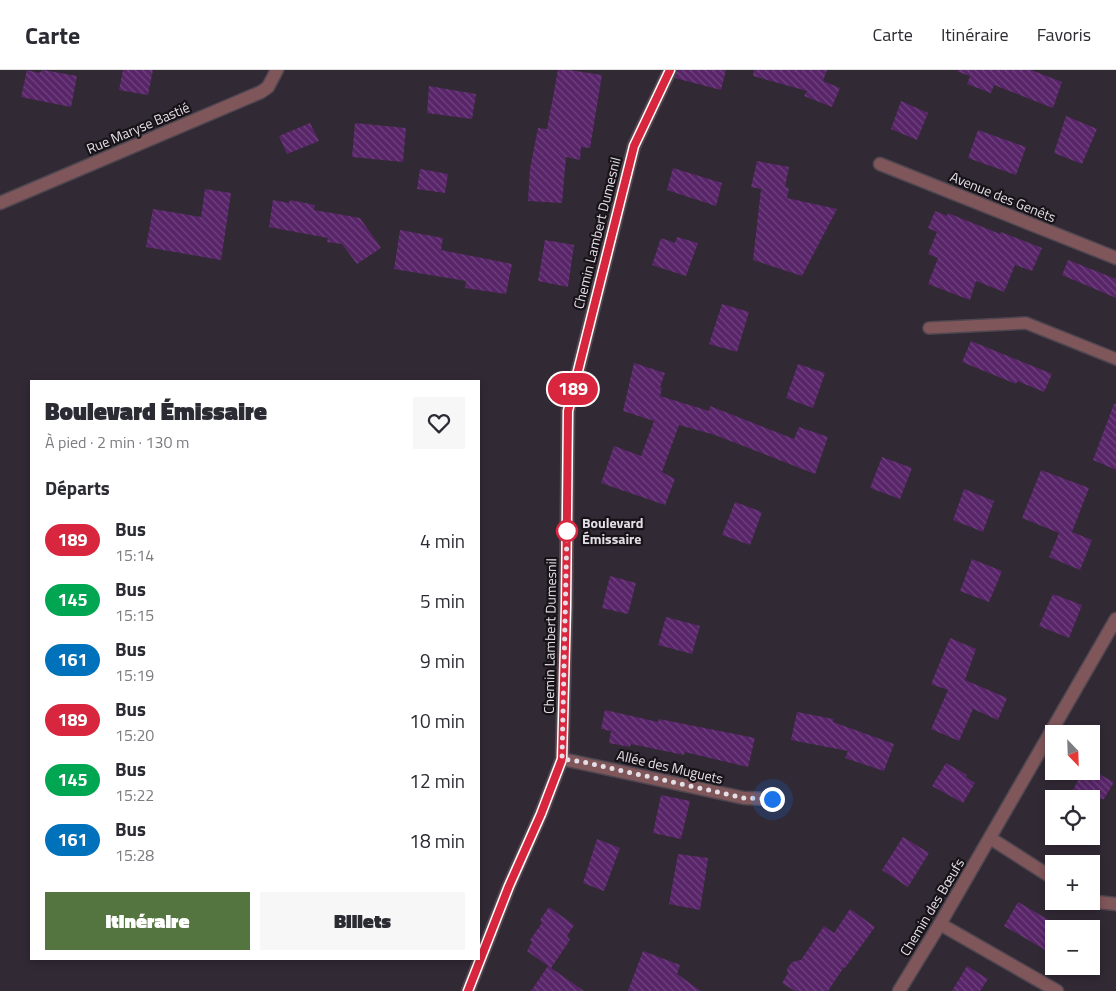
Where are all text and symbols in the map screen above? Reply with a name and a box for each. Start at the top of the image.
text: Carte [25,17,80,53]
text: Carte [872,21,913,48]
text: Itinéraire [941,21,1009,48]
text: Favoris [1037,21,1091,48]
street label: Rue Maryse Bastié [83,96,193,159]
street label: Chemin Lambert Dumesnil [567,155,626,311]
street label: Avenue des Genêts [947,166,1059,227]
line badge: 189 [544,373,602,405]
text: 189 [558,375,588,402]
text: Boulevard Émissaire [45,393,267,429]
button: heart [413,397,465,449]
text: À pied · 2 min · 130 m [45,430,189,454]
text: Départs [45,473,110,502]
place label: Boulevard Émissaire [582,512,644,549]
text: Bus [115,514,146,543]
marker: Boulevard Émissaire [556,520,578,542]
text: 189 [57,526,88,553]
text: 4 min [420,526,465,555]
text: 15:14 [115,543,154,567]
street label: Chemin Lambert Dumesnil [538,558,561,714]
text: Bus [115,574,146,603]
text: 145 [57,586,88,613]
text: 5 min [420,586,465,615]
text: 15:15 [115,603,154,627]
text: Bus [115,634,146,663]
text: 161 [57,646,88,673]
text: 9 min [420,646,465,675]
text: 15:19 [115,663,154,687]
text: Bus [115,694,146,723]
text: 189 [57,706,88,733]
text: 10 min [409,706,465,735]
text: 15:20 [115,723,154,747]
north arrow [1045,725,1100,780]
map controls [1045,725,1100,975]
street label: Allée des Muguets [615,744,725,789]
text: Bus [115,754,146,783]
text: 145 [57,766,88,793]
text: 12 min [409,766,465,795]
text: 15:22 [115,783,154,807]
your location [760,787,785,812]
button: locate [1045,790,1100,845]
text: Bus [115,814,146,843]
text: 161 [57,826,88,853]
text: 18 min [409,826,465,855]
text: 15:28 [115,843,154,867]
street label: Chemin des Bœufs [894,854,969,960]
button: + [1045,855,1100,910]
button: Itinéraire [45,892,250,950]
button: Billets [260,892,465,950]
button: − [1045,920,1100,975]

